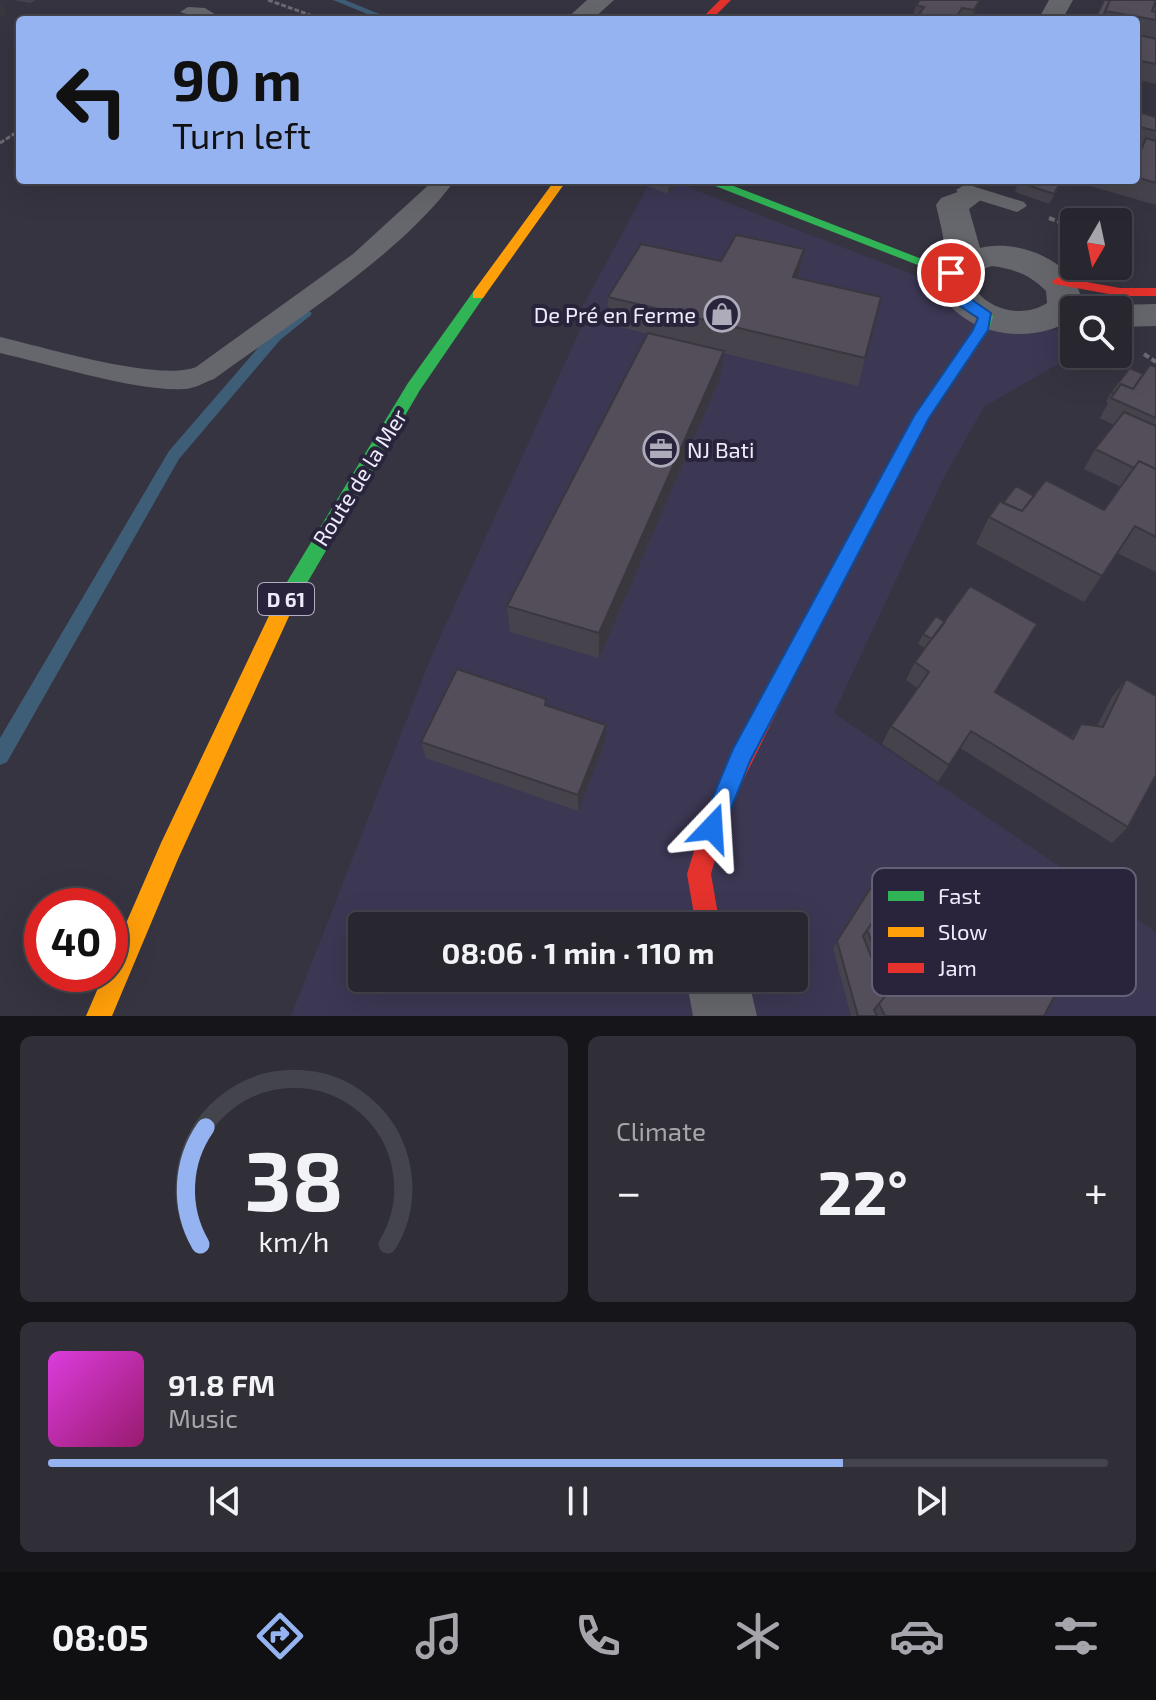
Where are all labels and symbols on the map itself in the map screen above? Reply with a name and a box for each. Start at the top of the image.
north arrow [1060,208,1132,280]
pin [917,239,985,307]
shop icon: De Pré en Ferme [703,295,741,333]
place label: De Pré en Ferme [534,301,696,327]
street label: Route de la Mer [307,404,412,550]
office icon: NJ Bati [642,430,680,468]
place label: NJ Bati [687,436,754,462]
road number: D 61 [258,583,314,615]
position arrow [670,786,754,870]
legend [872,868,1136,996]
text: Fast [938,882,981,908]
speed limit sign: 40 [24,888,128,992]
text: Slow [938,918,987,944]
text: Jam [938,954,977,980]

